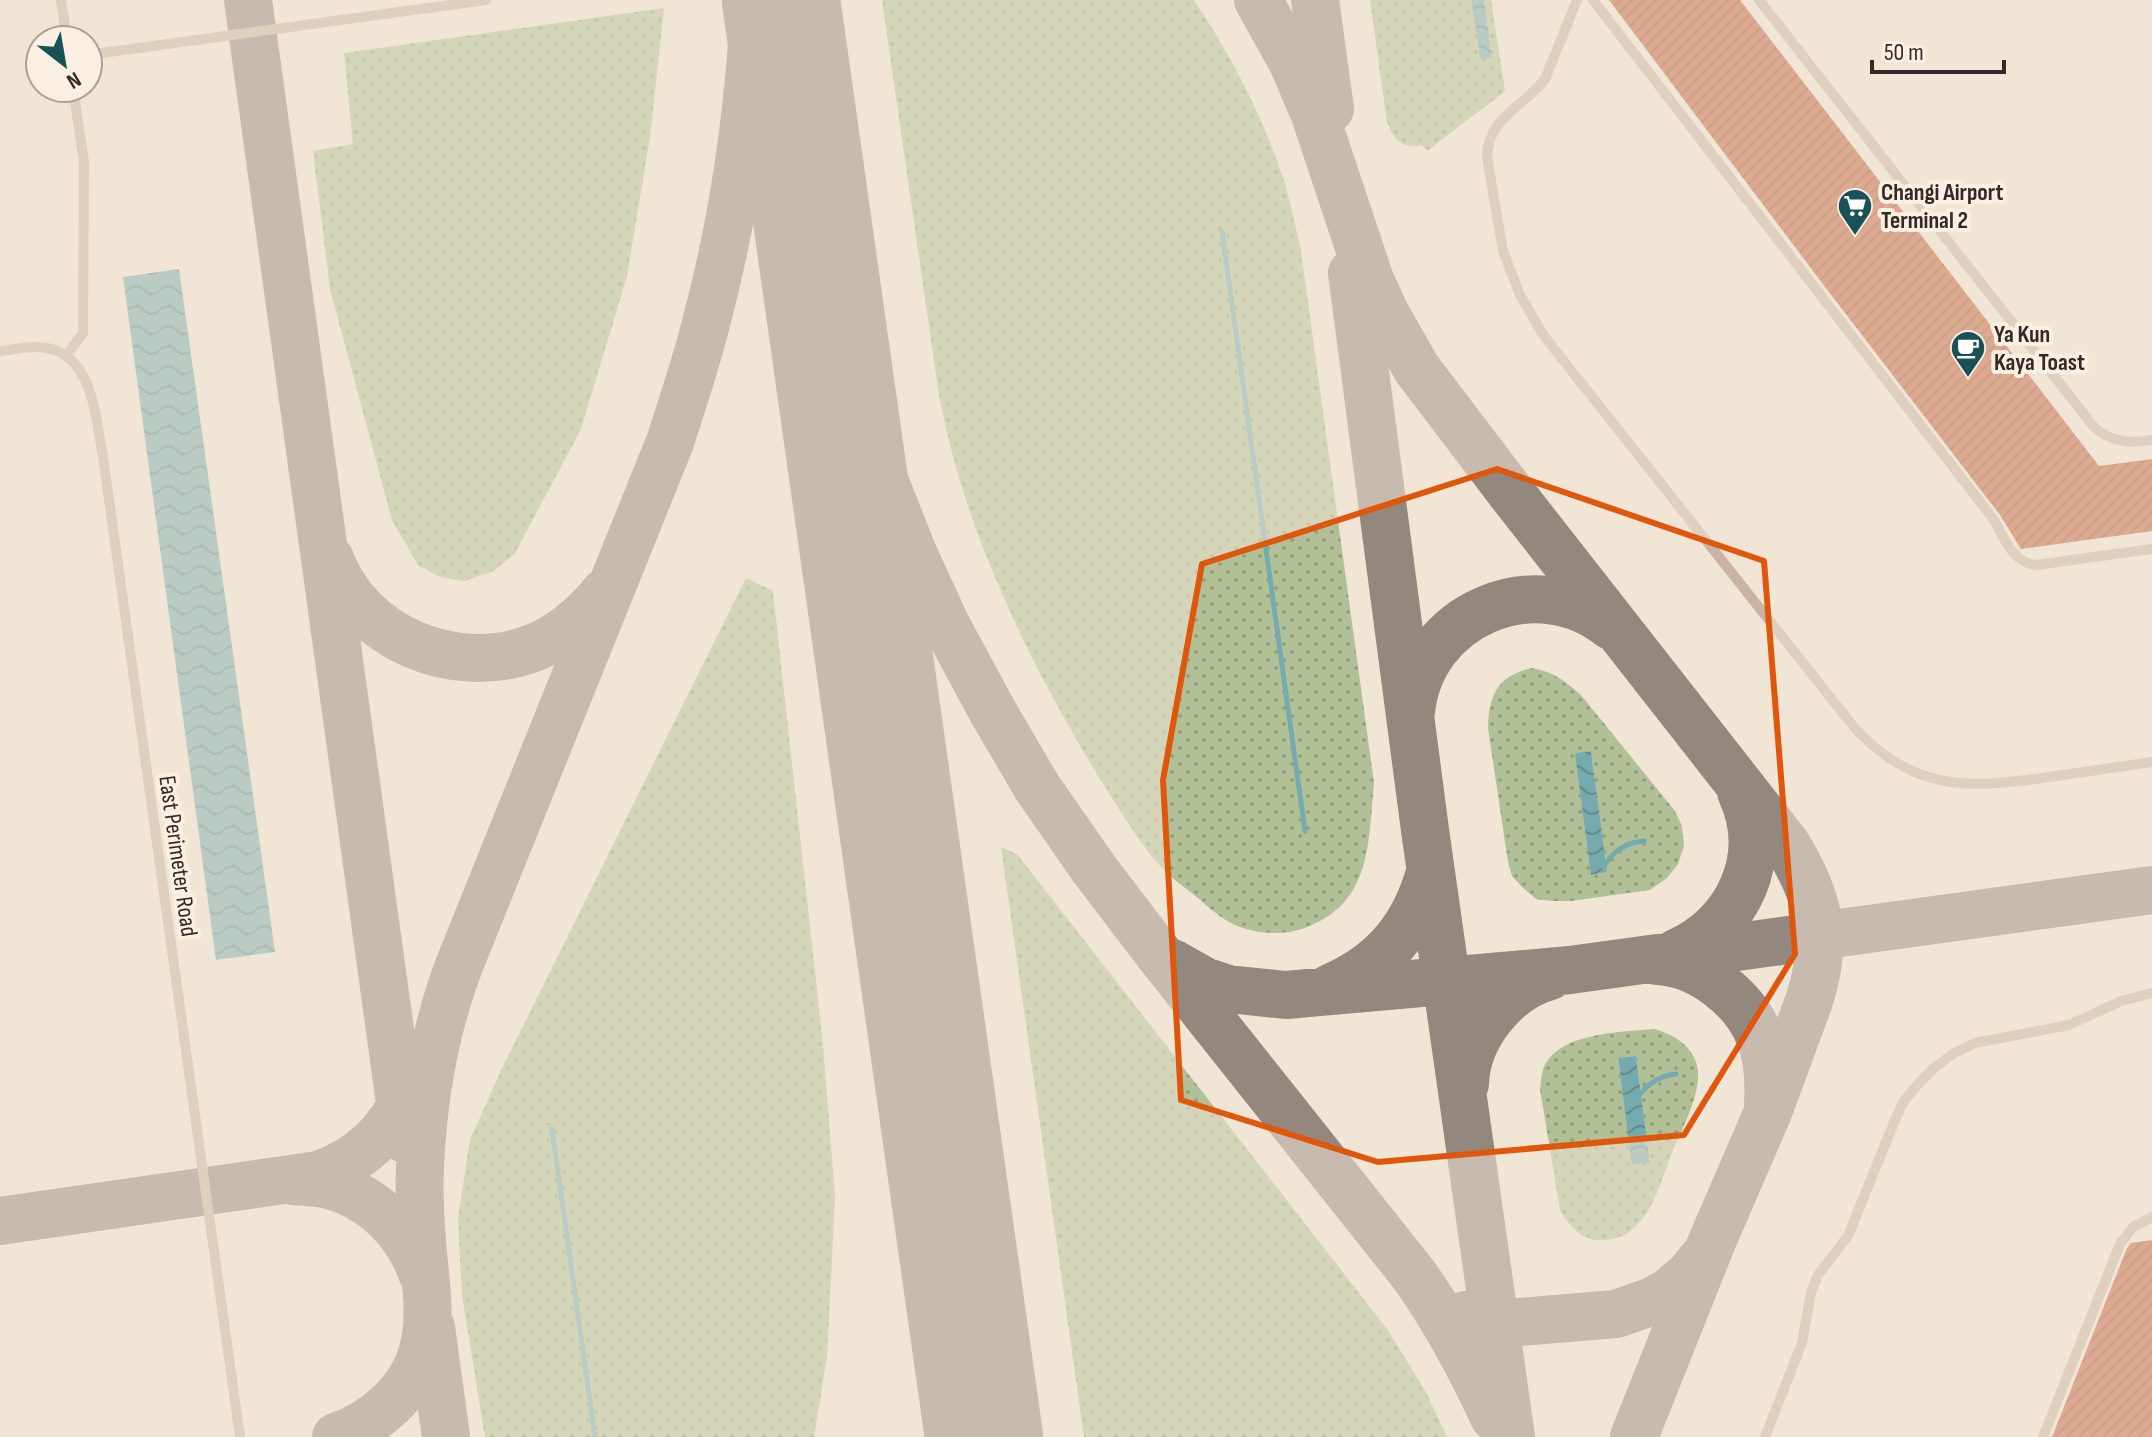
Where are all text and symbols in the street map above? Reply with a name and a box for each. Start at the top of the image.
north arrow [24,24,104,104]
scale bar [1872,24,2004,74]
text: 50 m [1884,38,1924,67]
text: N [62,65,86,94]
place label: Changi Airport Terminal 2 [1881,178,2004,235]
supermarket icon: Changi Airport Terminal 2 [1836,187,1874,237]
place label: Ya Kun Kaya Toast [1994,320,2085,377]
cafe icon: Ya Kun Kaya Toast [1949,329,1987,379]
street label: East Perimeter Road [152,774,204,938]

